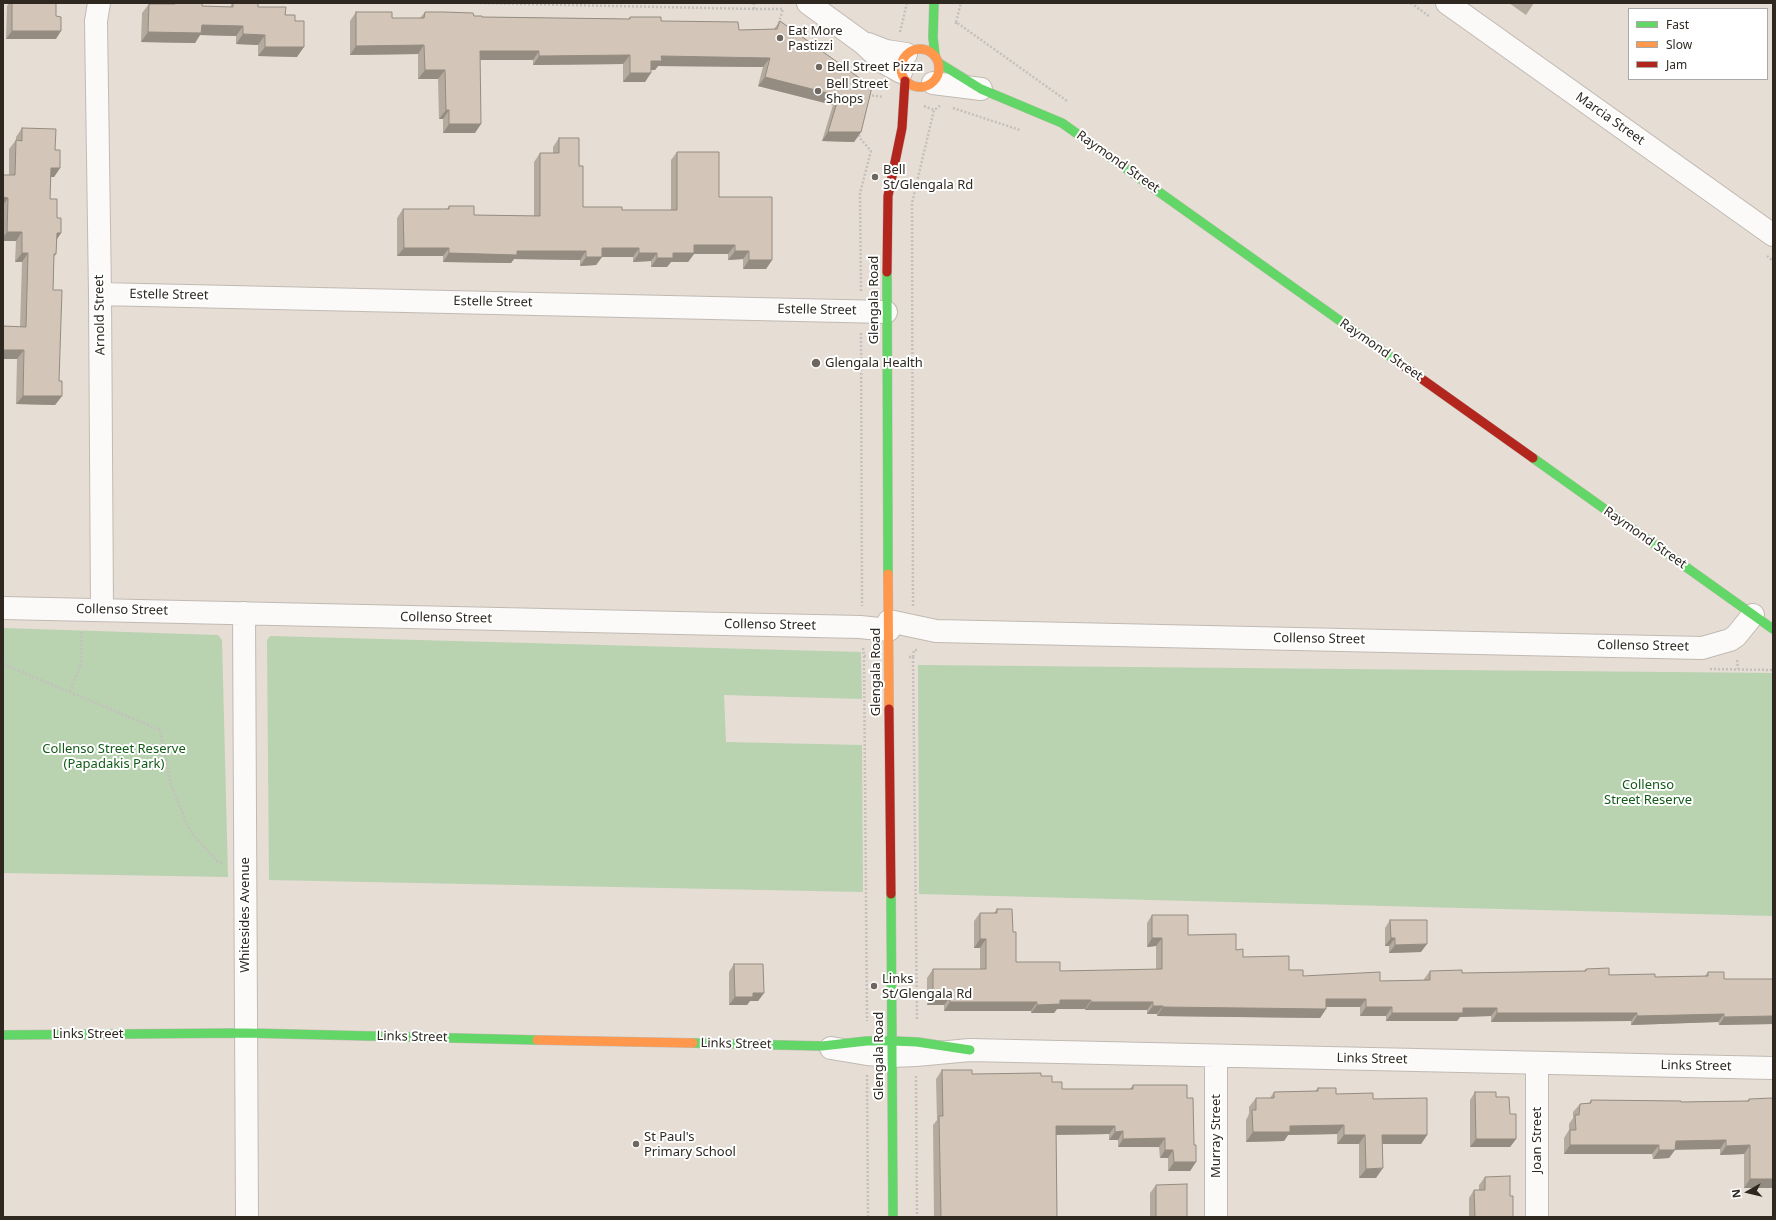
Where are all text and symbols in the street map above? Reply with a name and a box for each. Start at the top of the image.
legend [1628,8,1768,80]
text: Fast [1666,16,1689,33]
place label: Eat More Pastizzi [788,23,843,54]
marker: Eat More Pastizzi [775,33,785,43]
text: Slow [1666,36,1692,53]
text: Jam [1666,56,1687,73]
place label: Bell Street Pizza [827,59,923,75]
marker: Bell Street Pizza [814,62,824,72]
place label: Bell Street Shops [826,76,888,107]
marker: Bell Street Shops [813,86,823,96]
street label: Marcia Street [1572,89,1648,149]
street label: Raymond Street [1073,128,1163,196]
place label: Bell St/Glengala Rd [883,162,973,193]
marker: Bell St/Glengala Rd [870,172,880,182]
street label: Glengala Road [866,256,882,344]
street label: Arnold Street [91,275,109,355]
street label: Estelle Street [129,287,209,303]
street label: Estelle Street [453,294,533,310]
street label: Estelle Street [777,302,857,318]
street label: Raymond Street [1336,316,1426,384]
place label: Glengala Health [825,355,923,371]
marker: Glengala Health [810,357,822,369]
street label: Raymond Street [1600,504,1690,572]
street label: Collenso Street [76,601,168,619]
street label: Collenso Street [400,609,492,627]
street label: Collenso Street [724,616,816,634]
street label: Glengala Road [868,628,884,716]
street label: Collenso Street [1273,630,1365,648]
street label: Collenso Street [1597,637,1689,655]
park label: Collenso Street Reserve (Papadakis Park) [42,741,186,772]
park label: Collenso Street Reserve [1604,777,1692,808]
street label: Whitesides Avenue [237,857,253,973]
place label: Links St/Glengala Rd [882,971,972,1002]
marker: Links St/Glengala Rd [869,981,879,991]
street label: Glengala Road [871,1012,887,1100]
street label: Links Street [52,1026,124,1042]
street label: Links Street [376,1029,448,1045]
street label: Links Street [700,1036,772,1052]
street label: Links Street [1336,1051,1408,1067]
street label: Links Street [1660,1058,1732,1074]
street label: Murray Street [1208,1094,1224,1178]
street label: Joan Street [1529,1107,1545,1173]
place label: St Paul's Primary School [644,1129,736,1160]
marker: St Paul's Primary School [631,1139,641,1149]
north arrow [1728,1172,1768,1212]
text: N [1728,1188,1744,1199]

